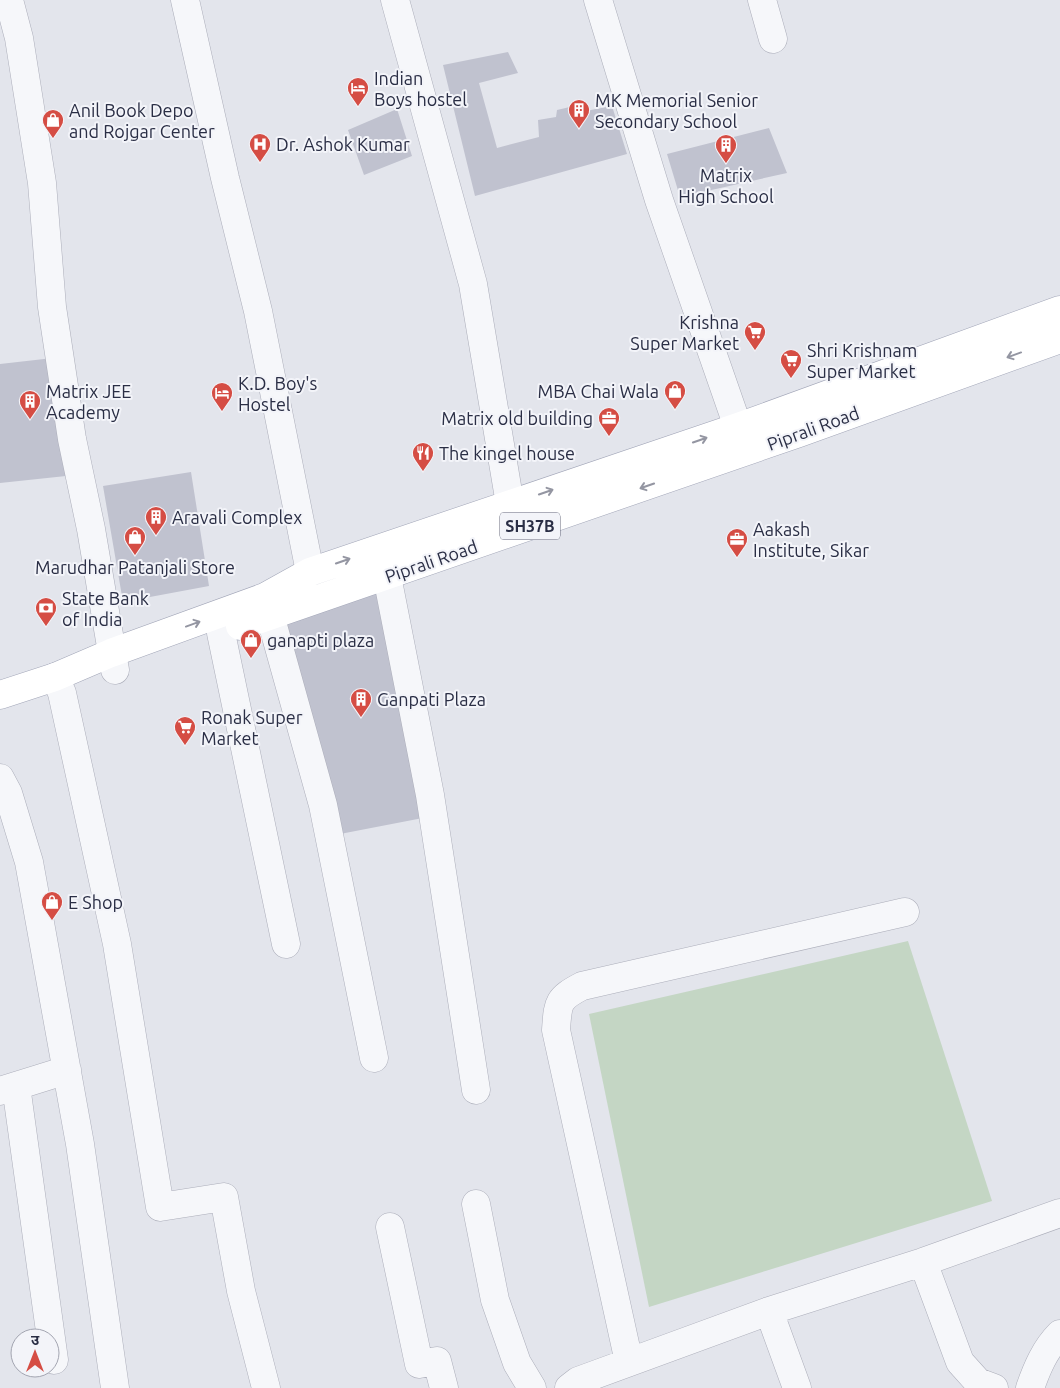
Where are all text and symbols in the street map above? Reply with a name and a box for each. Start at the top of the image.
place label: Indian Boys hostel [374,68,467,109]
hotel icon: Indian Boys hostel [346,76,370,107]
place label: MK Memorial Senior Secondary School [595,90,758,131]
building icon: MK Memorial Senior Secondary School [567,98,591,129]
place label: Anil Book Depo and Rojgar Center [69,100,215,141]
shop icon: Anil Book Depo and Rojgar Center [41,108,65,139]
hospital icon: Dr. Ashok Kumar [248,132,272,163]
building icon: Matrix High School [714,133,738,164]
place label: Dr. Ashok Kumar [276,134,410,154]
place label: Matrix High School [678,165,774,206]
place label: Krishna Super Market [630,312,739,353]
supermarket icon: Krishna Super Market [743,320,767,351]
place label: Shri Krishnam Super Market [807,340,917,381]
supermarket icon: Shri Krishnam Super Market [779,348,803,379]
one-way arrow [1007,351,1022,360]
place label: K.D. Boy's Hostel [238,373,317,414]
shop icon: MBA Chai Wala [663,379,687,410]
place label: Matrix JEE Academy [46,381,131,422]
hotel icon: K.D. Boy's Hostel [210,381,234,412]
place label: MBA Chai Wala [538,381,659,401]
building icon: Matrix JEE Academy [18,389,42,420]
street label: Piprali Road [764,402,862,454]
office icon: Matrix old building [597,406,621,437]
place label: Matrix old building [441,408,593,428]
one-way arrow [692,435,708,444]
restaurant icon: The kingel house [411,441,435,472]
place label: The kingel house [439,443,575,463]
one-way arrow [640,482,655,491]
one-way arrow [538,487,554,496]
building icon: Aravali Complex [144,505,168,536]
place label: Aravali Complex [172,507,302,527]
road number: SH37B [500,512,560,540]
place label: Aakash Institute, Sikar [753,519,869,560]
shop icon: Marudhar Patanjali Store [123,525,147,556]
office icon: Aakash Institute, Sikar [725,527,749,558]
street label: Piprali Road [382,536,480,586]
one-way arrow [335,556,350,565]
place label: Marudhar Patanjali Store [35,557,235,577]
place label: State Bank of India [62,588,149,629]
bank icon: State Bank of India [34,596,58,627]
one-way arrow [185,619,201,628]
shop icon: ganapti plaza [239,628,263,659]
place label: ganapti plaza [267,630,374,650]
building icon: Ganpati Plaza [349,687,373,718]
place label: Ganpati Plaza [377,689,486,709]
place label: Ronak Super Market [201,707,303,748]
supermarket icon: Ronak Super Market [173,715,197,746]
shop icon: E Shop [40,890,64,921]
place label: E Shop [68,892,123,912]
north arrow [10,1328,60,1378]
text: उ [31,1332,40,1348]

